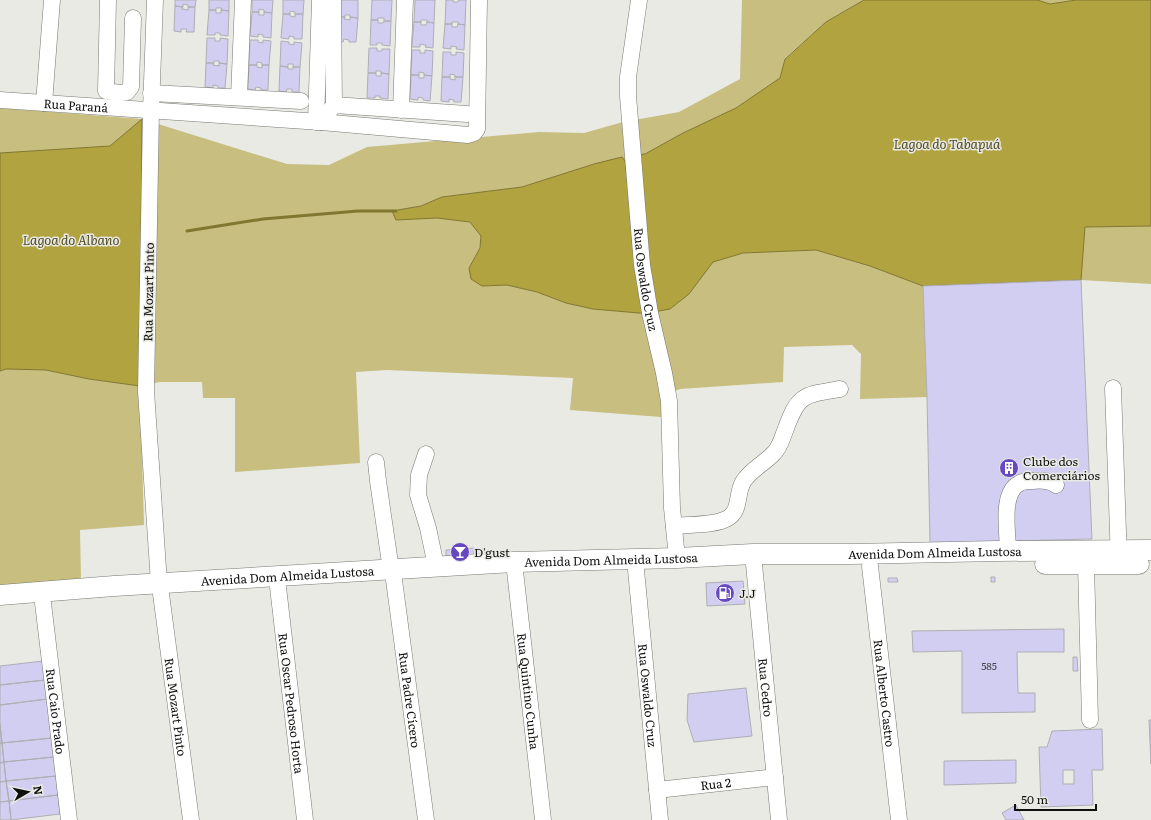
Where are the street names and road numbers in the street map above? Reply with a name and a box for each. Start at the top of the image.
street label: Rua Paraná [43,94,109,116]
street label: Rua Oswaldo Cruz [630,227,663,333]
street label: Rua Mozart Pinto [138,242,158,342]
street label: Avenida Dom Almeida Lustosa [848,542,1022,563]
street label: Avenida Dom Almeida Lustosa [524,548,699,571]
street label: Avenida Dom Almeida Lustosa [200,561,375,590]
street label: Rua Oscar Pedroso Horta [274,632,309,775]
street label: Rua Quintino Cunha [513,632,544,751]
street label: Rua Alberto Castro [869,638,900,748]
street label: Rua Oswaldo Cruz [634,643,662,748]
street label: Rua Padre Cícero [395,651,425,749]
street label: Rua Mozart Pinto [161,657,191,757]
street label: Rua Cedro [754,657,778,718]
street label: Rua Caio Prado [42,667,70,755]
street label: Rua 2 [699,773,732,794]

